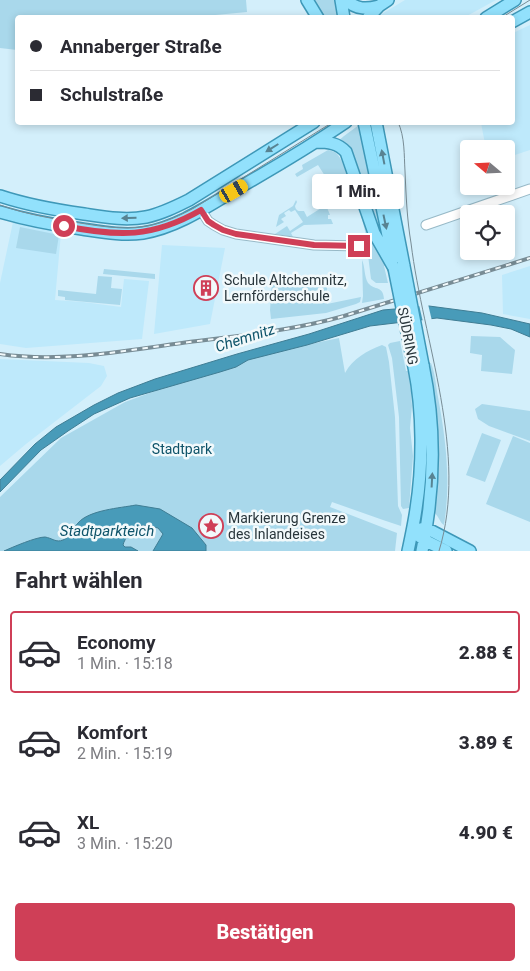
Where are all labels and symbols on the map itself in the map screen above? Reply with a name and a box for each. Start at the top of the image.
north arrow [460,140,515,195]
one-way arrow [266,143,279,152]
one-way arrow [378,149,386,165]
callout: 1 Min. [313,174,405,208]
car [217,177,250,205]
one-way arrow [121,214,137,222]
one-way arrow [381,214,389,230]
route start [53,215,75,237]
route end [348,235,370,257]
place label: Schule Altchemnitz, Lernförderschule [224,272,347,304]
building icon: Schule Altchemnitz, Lernförderschule [193,275,219,301]
street label: SÜDRING [395,306,421,366]
water label: Chemnitz [213,320,278,356]
park label: Stadtpark [152,441,213,457]
one-way arrow [428,472,436,488]
place label: Markierung Grenze des Inlandeises [228,510,346,542]
place icon: Markierung Grenze des Inlandeises [198,513,224,539]
water label: Stadtparkteich [60,522,154,540]

